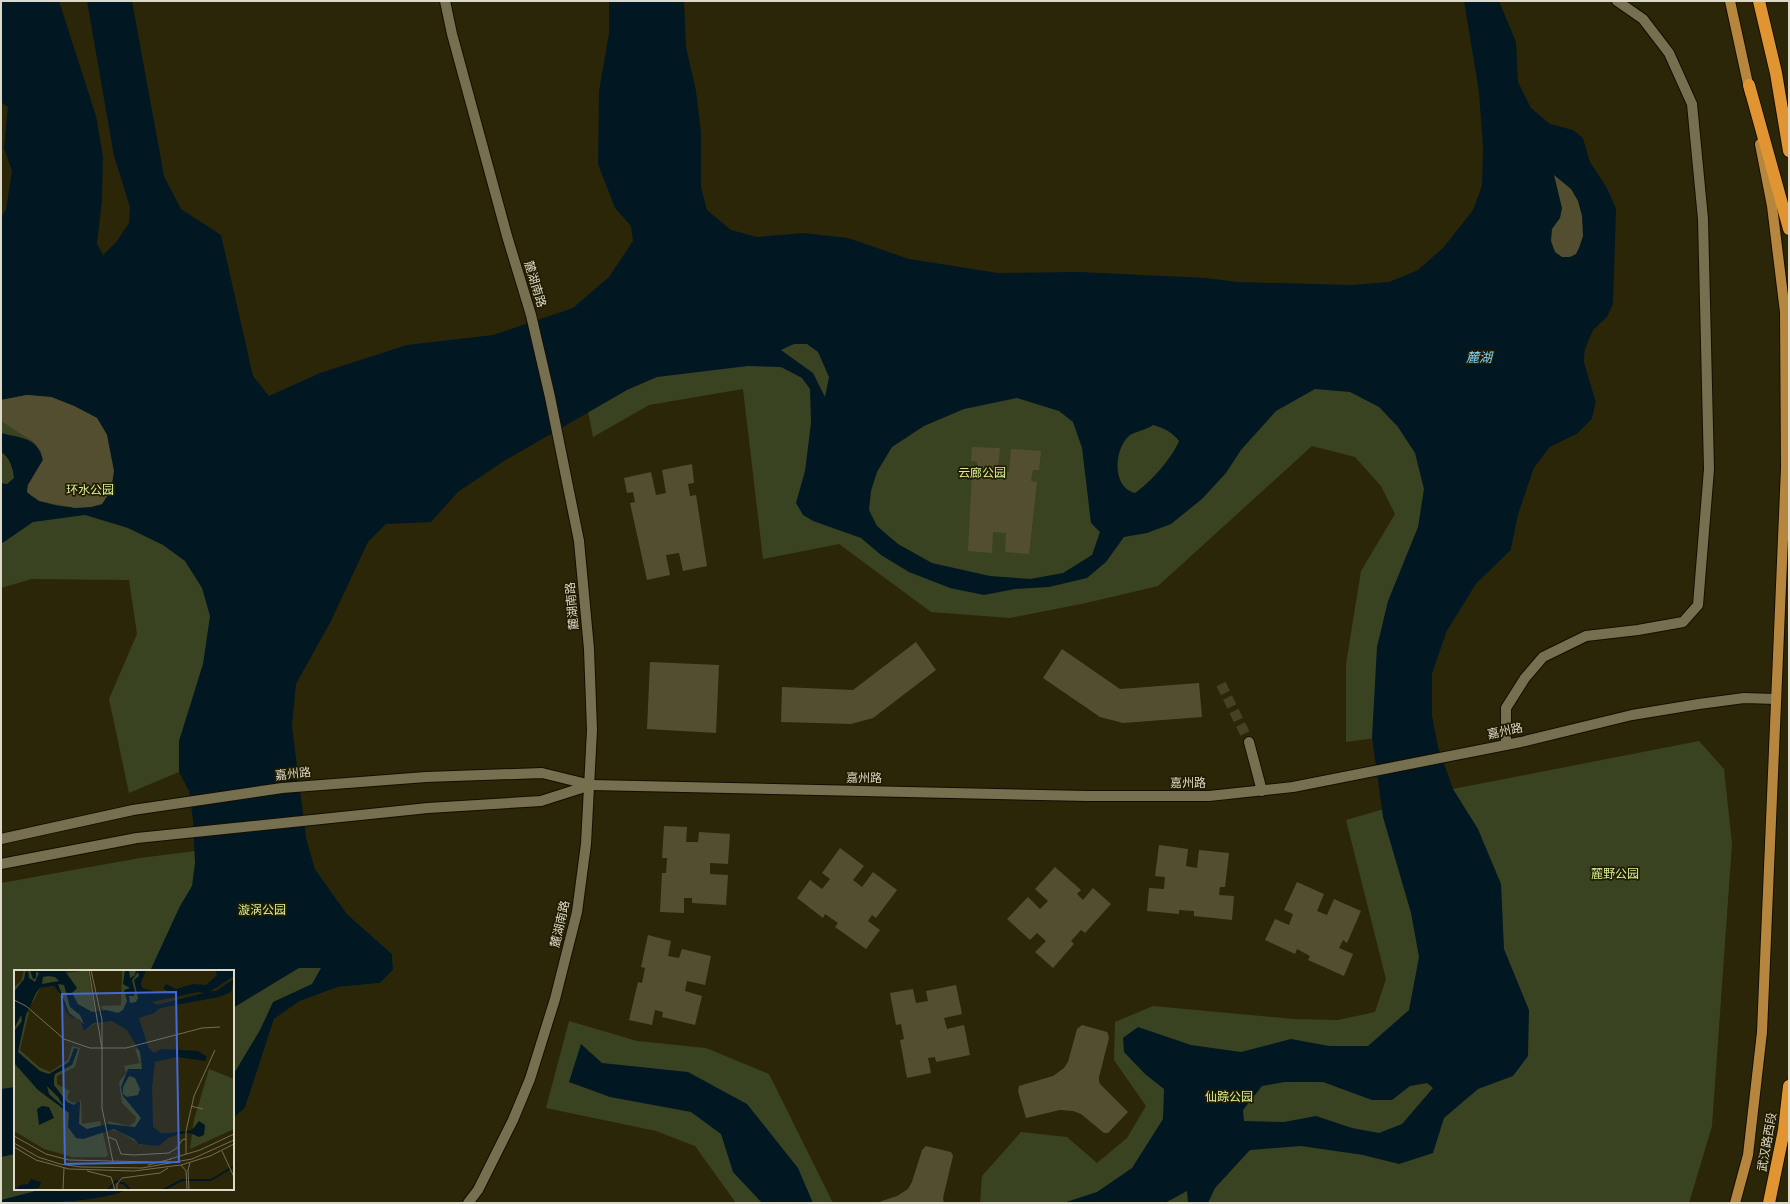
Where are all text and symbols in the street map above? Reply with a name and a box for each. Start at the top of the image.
street label: 麓湖南路 [520,259,550,309]
water label: 麓湖 [1466,349,1494,366]
park label: 云廊公园 [958,465,1006,481]
park label: 环水公园 [66,482,114,498]
street label: 麓湖南路 [562,581,582,631]
street label: 嘉州路 [1486,719,1524,743]
street label: 嘉州路 [274,764,312,784]
street label: 嘉州路 [846,770,882,786]
street label: 嘉州路 [1170,775,1206,791]
park label: 麓野公园 [1591,866,1639,882]
street label: 麓湖南路 [547,899,573,949]
park label: 漩涡公园 [238,902,286,918]
inset map [14,970,234,1190]
park label: 仙踪公园 [1205,1089,1253,1105]
street label: 武汉路西段 [1754,1111,1780,1173]

